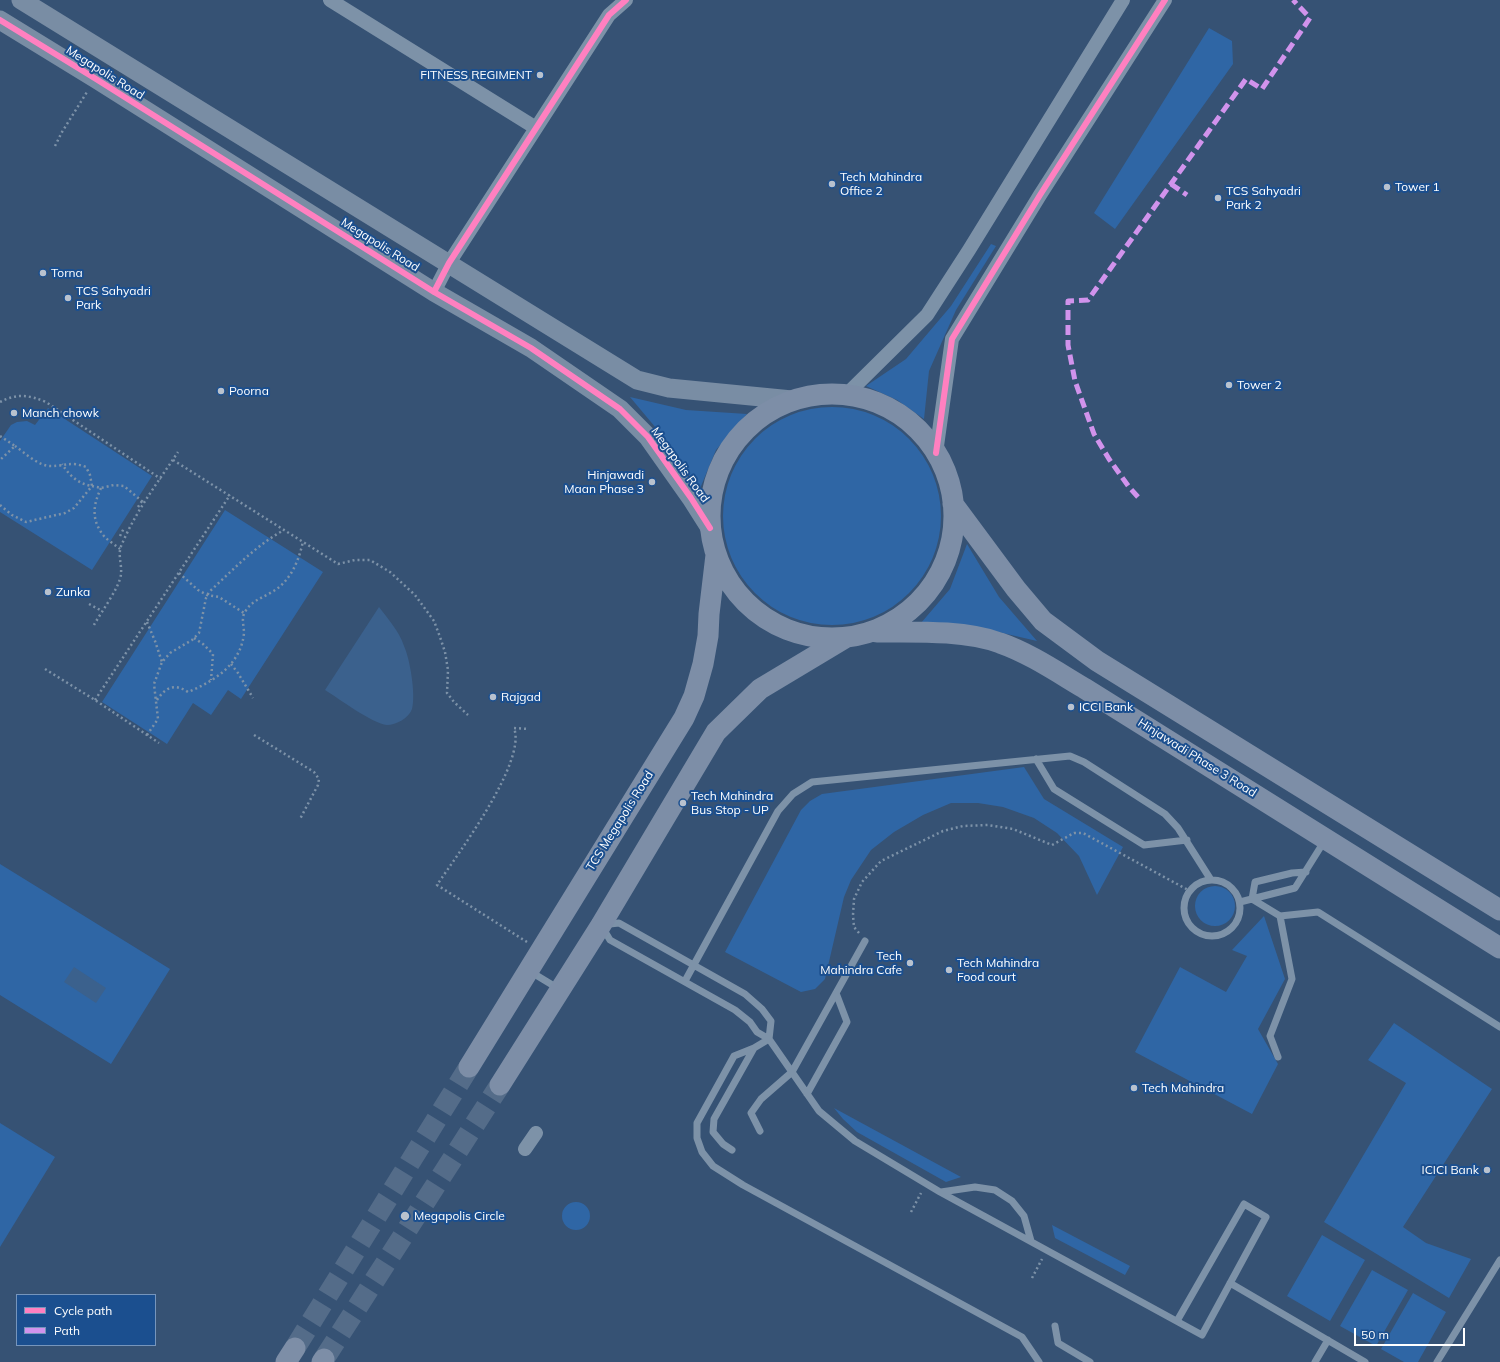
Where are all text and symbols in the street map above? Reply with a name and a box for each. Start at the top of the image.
street label: Megapolis Road [63,43,147,103]
place label: FITNESS REGIMENT [420,68,532,82]
marker: FITNESS REGIMENT [535,70,545,80]
place label: Tech Mahindra Office 2 [840,170,922,198]
marker: Tech Mahindra Office 2 [827,179,837,189]
place label: Tower 1 [1395,180,1440,194]
marker: Tower 1 [1382,182,1392,192]
place label: TCS Sahyadri Park 2 [1226,184,1301,212]
marker: TCS Sahyadri Park 2 [1213,193,1223,203]
street label: Megapolis Road [338,215,422,275]
place label: Torna [51,266,83,280]
marker: Torna [38,268,48,278]
place label: TCS Sahyadri Park [76,284,151,312]
marker: TCS Sahyadri Park [63,293,73,303]
place label: Tower 2 [1237,378,1282,392]
marker: Tower 2 [1224,380,1234,390]
place label: Poorna [229,384,269,398]
marker: Poorna [216,386,226,396]
place label: Manch chowk [22,406,99,420]
marker: Manch chowk [9,408,19,418]
street label: Megapolis Road [648,425,712,505]
place label: Hinjawadi Maan Phase 3 [564,468,644,496]
marker: Hinjawadi Maan Phase 3 [647,477,657,487]
place label: Zunka [56,585,90,599]
marker: Zunka [43,587,53,597]
place label: Rajgad [501,690,541,704]
marker: Rajgad [488,692,498,702]
place label: ICCI Bank [1079,700,1133,714]
marker: ICCI Bank [1066,702,1076,712]
street label: Hinjawadi Phase 3 Road [1135,716,1259,800]
street label: TCS Megapolis Road [583,768,657,874]
place label: Tech Mahindra Bus Stop - UP [691,789,773,817]
marker: Tech Mahindra Bus Stop - UP [678,798,688,808]
place label: Tech Mahindra Cafe [820,949,902,977]
place label: Tech Mahindra Food court [957,956,1039,984]
marker: Tech Mahindra Cafe [905,958,915,968]
marker: Tech Mahindra Food court [944,965,954,975]
place label: Tech Mahindra [1142,1081,1224,1095]
marker: Tech Mahindra [1129,1083,1139,1093]
place label: ICICI Bank [1422,1163,1479,1177]
marker: ICICI Bank [1482,1165,1492,1175]
place label: Megapolis Circle [414,1209,505,1223]
marker: Megapolis Circle [399,1210,411,1222]
legend [16,1294,156,1346]
text: Cycle path [54,1303,112,1318]
scale bar [1356,1320,1467,1346]
text: Path [54,1323,80,1338]
text: 50 m [1361,1327,1389,1342]

